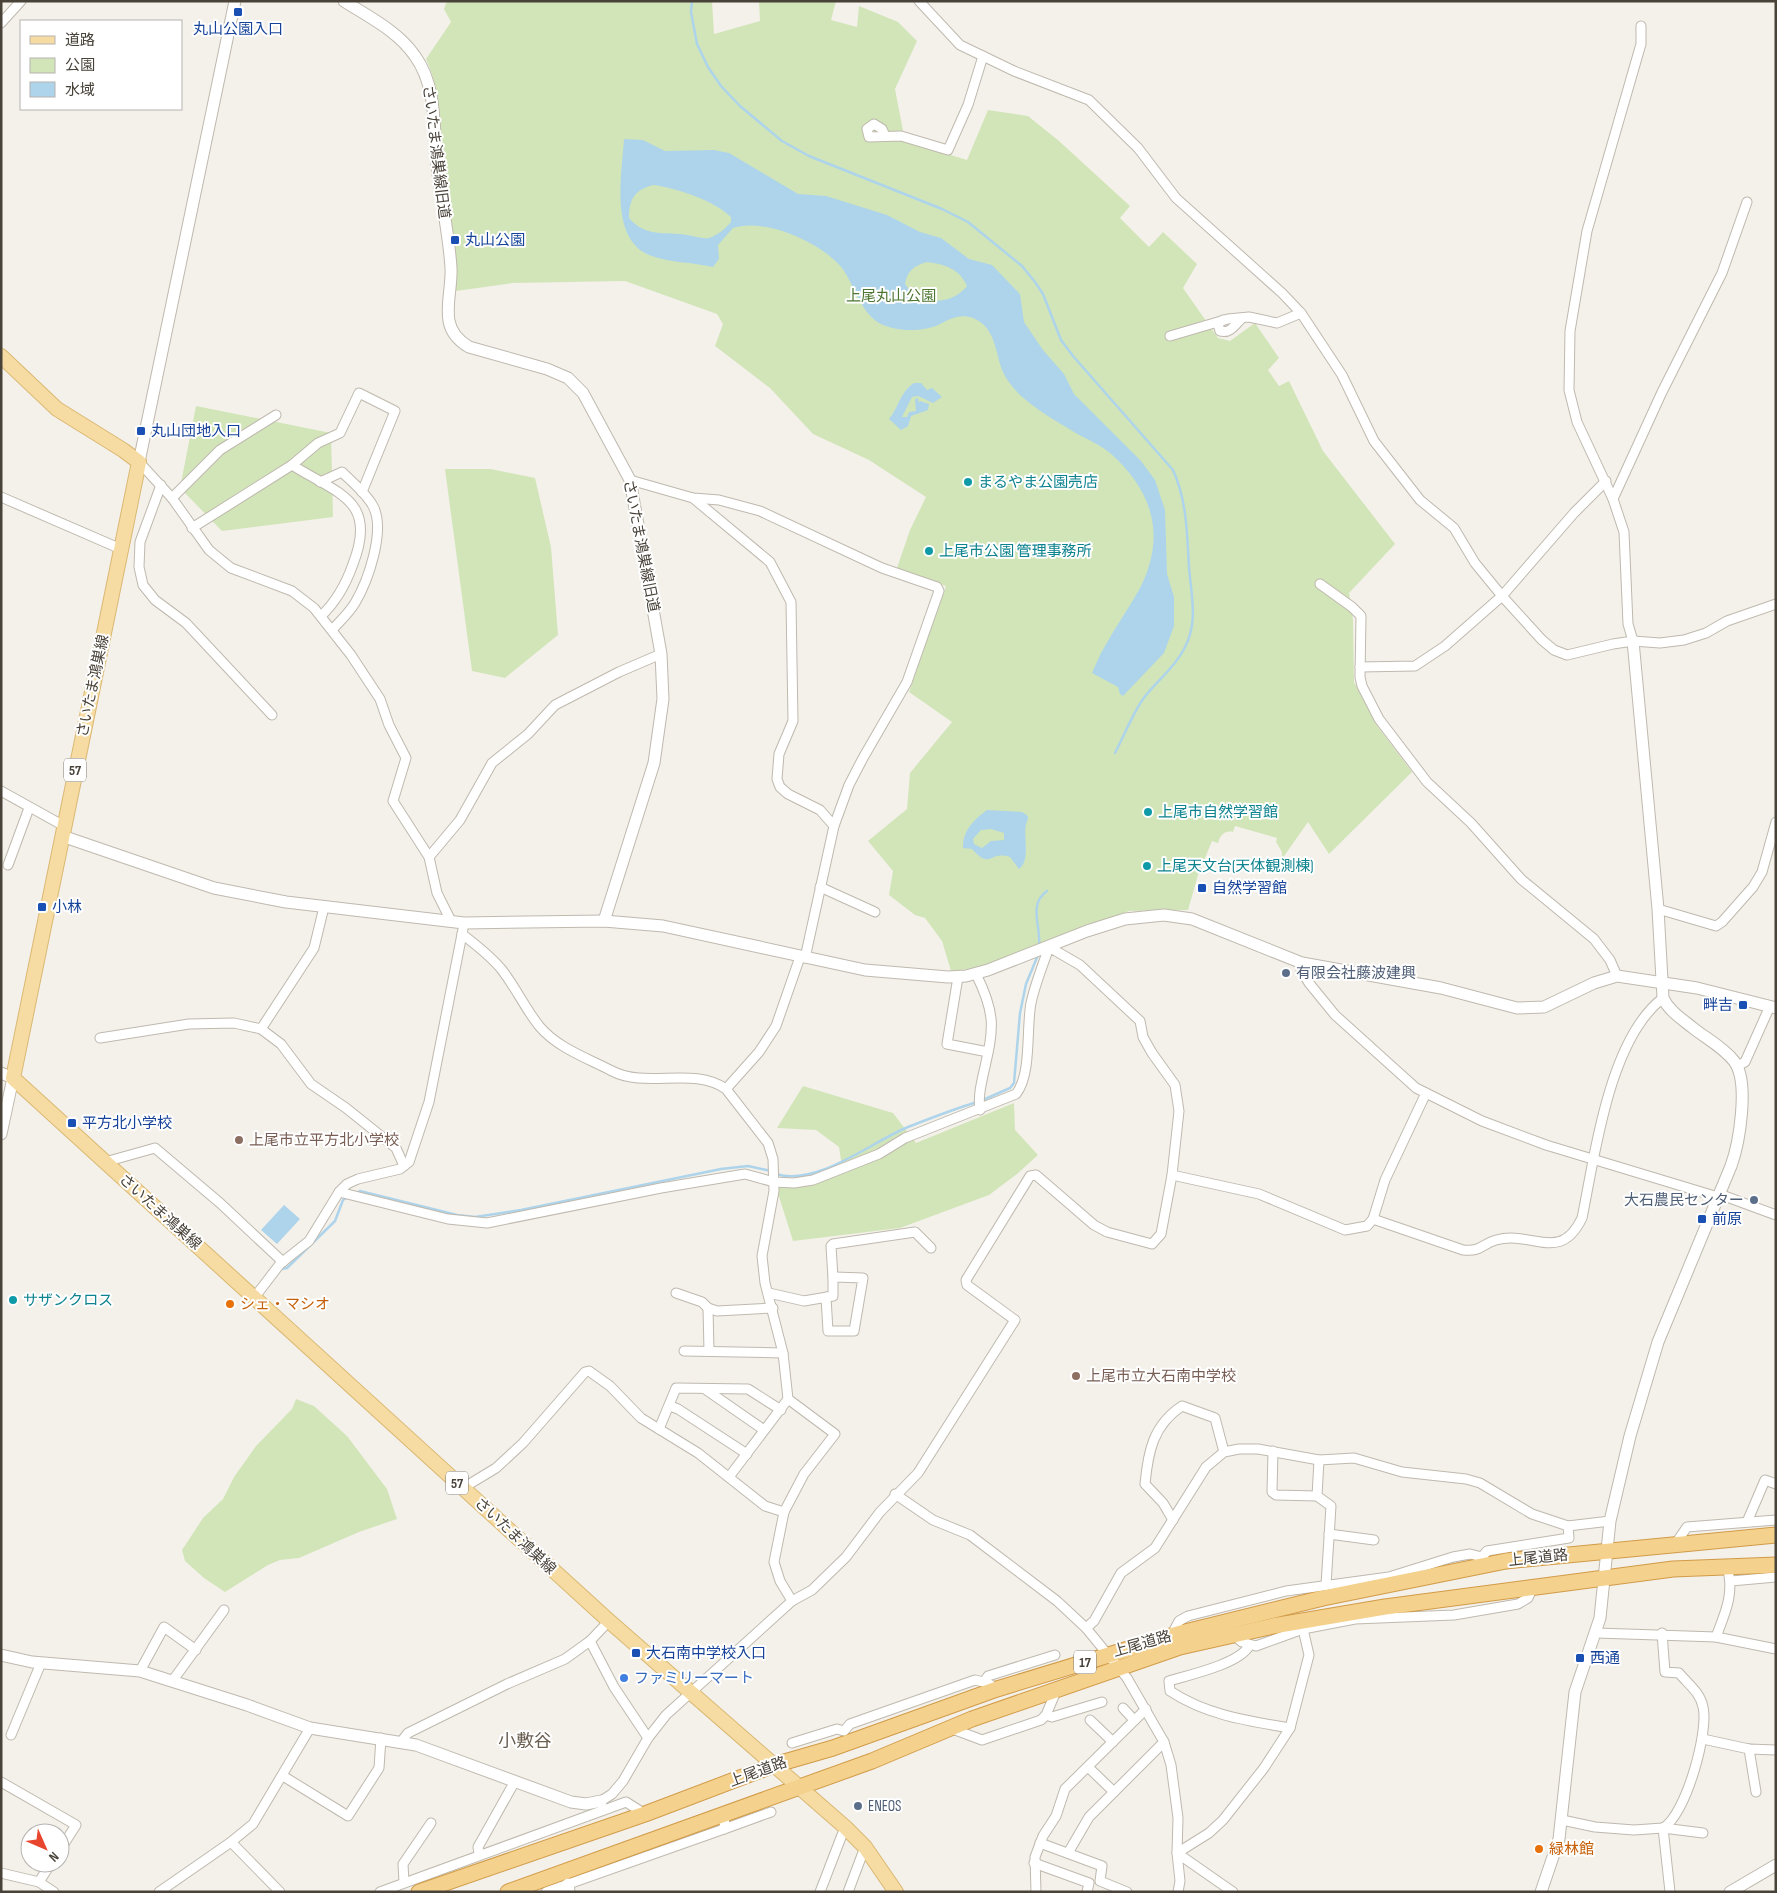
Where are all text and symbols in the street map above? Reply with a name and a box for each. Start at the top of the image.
marker: 丸山公園入口 [232,6,244,18]
legend [20,20,182,110]
place label: 丸山公園入口 [193,20,283,39]
text: 道路 [65,31,95,50]
text: 公園 [65,56,95,75]
text: 水域 [65,81,95,100]
street label: さいたま鴻巣線旧道 [418,84,454,220]
place label: 丸山公園 [465,231,525,250]
marker: 丸山公園 [449,234,461,246]
park label: 上尾丸山公園 [846,287,936,306]
place label: 丸山団地入口 [151,422,241,441]
marker: 丸山団地入口 [135,425,147,437]
place label: まるやま公園売店 [978,473,1098,492]
marker: まるやま公園売店 [962,476,974,488]
street label: さいたま鴻巣線旧道 [619,478,663,614]
place label: 上尾市公園 管理事務所 [939,542,1091,561]
marker: 上尾市公園 管理事務所 [923,545,935,557]
street label: さいたま鴻巣線 [73,633,113,739]
road number: 57 [64,758,86,782]
place label: 上尾市自然学習館 [1158,803,1278,822]
marker: 上尾市自然学習館 [1142,806,1154,818]
place label: 上尾天文台(天体観測棟) [1157,857,1314,876]
marker: 上尾天文台(天体観測棟) [1141,860,1153,872]
place label: 自然学習館 [1212,879,1287,898]
marker: 自然学習館 [1196,882,1208,894]
place label: 小林 [52,898,82,917]
marker: 小林 [36,901,48,913]
place label: 有限会社藤波建興 [1296,964,1416,983]
marker: 有限会社藤波建興 [1280,967,1292,979]
place label: 畔吉 [1703,996,1733,1015]
marker: 畔吉 [1737,999,1749,1011]
place label: 平方北小学校 [82,1114,172,1133]
marker: 平方北小学校 [66,1117,78,1129]
place label: 上尾市立平方北小学校 [249,1131,399,1150]
marker: 上尾市立平方北小学校 [233,1134,245,1146]
street label: さいたま鴻巣線 [115,1170,205,1254]
place label: 大石農民センター [1624,1191,1744,1210]
marker: 大石農民センター [1748,1194,1760,1206]
place label: 前原 [1712,1210,1742,1229]
marker: 前原 [1696,1213,1708,1225]
place label: サザンクロス [23,1291,113,1310]
marker: サザンクロス [7,1294,19,1306]
place label: シェ・マシオ [240,1295,330,1314]
marker: シェ・マシオ [224,1298,236,1310]
place label: 上尾市立大石南中学校 [1086,1367,1236,1386]
marker: 上尾市立大石南中学校 [1070,1370,1082,1382]
road number: 57 [446,1472,468,1495]
street label: さいたま鴻巣線 [470,1493,560,1579]
street label: 上尾道路 [1507,1545,1569,1571]
street label: 上尾道路 [1111,1627,1173,1661]
place label: 大石南中学校入口 [646,1644,766,1663]
marker: 大石南中学校入口 [630,1647,642,1659]
place label: 西通 [1590,1649,1620,1668]
road number: 17 [1074,1650,1096,1674]
marker: 西通 [1574,1652,1586,1664]
place label: ファミリーマート [634,1669,754,1688]
marker: ファミリーマート [618,1672,630,1684]
district label: 小敷谷 [498,1731,552,1752]
street label: 上尾道路 [727,1753,789,1791]
place label: ENEOS [868,1797,902,1816]
marker: ENEOS [852,1800,864,1812]
north arrow [20,1823,70,1873]
place label: 緑林館 [1549,1840,1594,1859]
marker: 緑林館 [1533,1843,1545,1855]
text: N [45,1848,62,1865]

